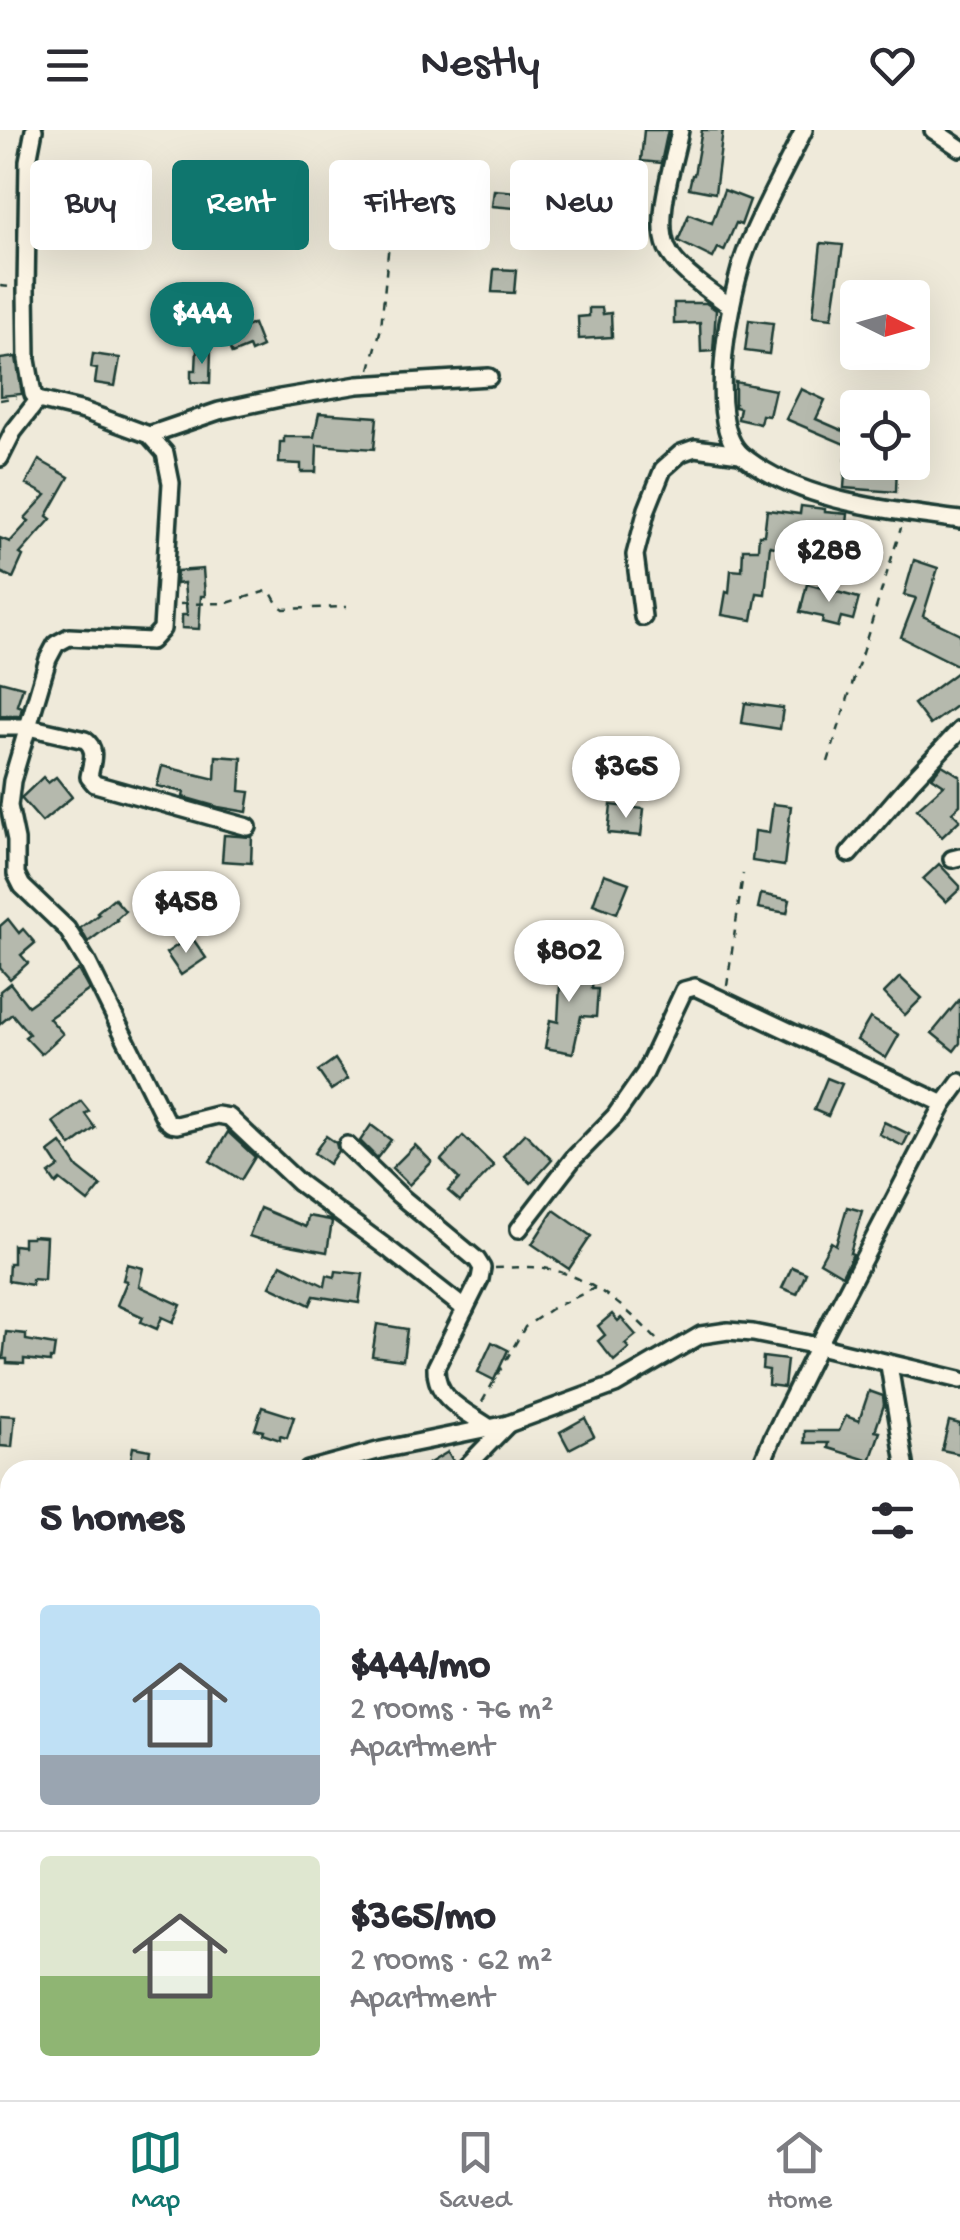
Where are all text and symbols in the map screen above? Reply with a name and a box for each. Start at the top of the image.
icon: menu [40,38,95,93]
icon: heart [865,38,920,93]
text: Nestly [420,39,540,92]
chip: Buy [30,160,152,250]
chip: Rent [172,160,309,250]
chip: Filters [329,160,490,250]
chip: New [510,160,648,250]
north arrow [840,280,930,370]
map controls [840,280,930,480]
pin: $444 [143,282,261,367]
text: $444 [172,295,232,333]
button: locate [840,390,930,480]
pin: $288 [770,520,888,605]
text: $288 [796,533,862,571]
pin: $365 [567,736,685,821]
text: $365 [594,749,658,787]
pin: $458 [127,871,245,956]
text: $458 [154,884,218,922]
pin: $802 [510,920,628,1005]
text: $802 [536,933,602,971]
icon: filters [865,1493,920,1548]
text: 5 homes [40,1496,183,1545]
text: $444/mo [350,1643,490,1692]
icon: home [120,1645,240,1765]
text: 2 rooms · 76 m² [350,1692,553,1730]
text: Apartment [350,1730,494,1768]
text: $365/mo [350,1894,496,1943]
icon: home [120,1896,240,2016]
text: 2 rooms · 62 m² [350,1943,552,1981]
text: Apartment [350,1981,494,2019]
tab: Map [128,2125,183,2218]
tab: Saved [439,2125,511,2218]
tab: Home [767,2125,832,2218]

